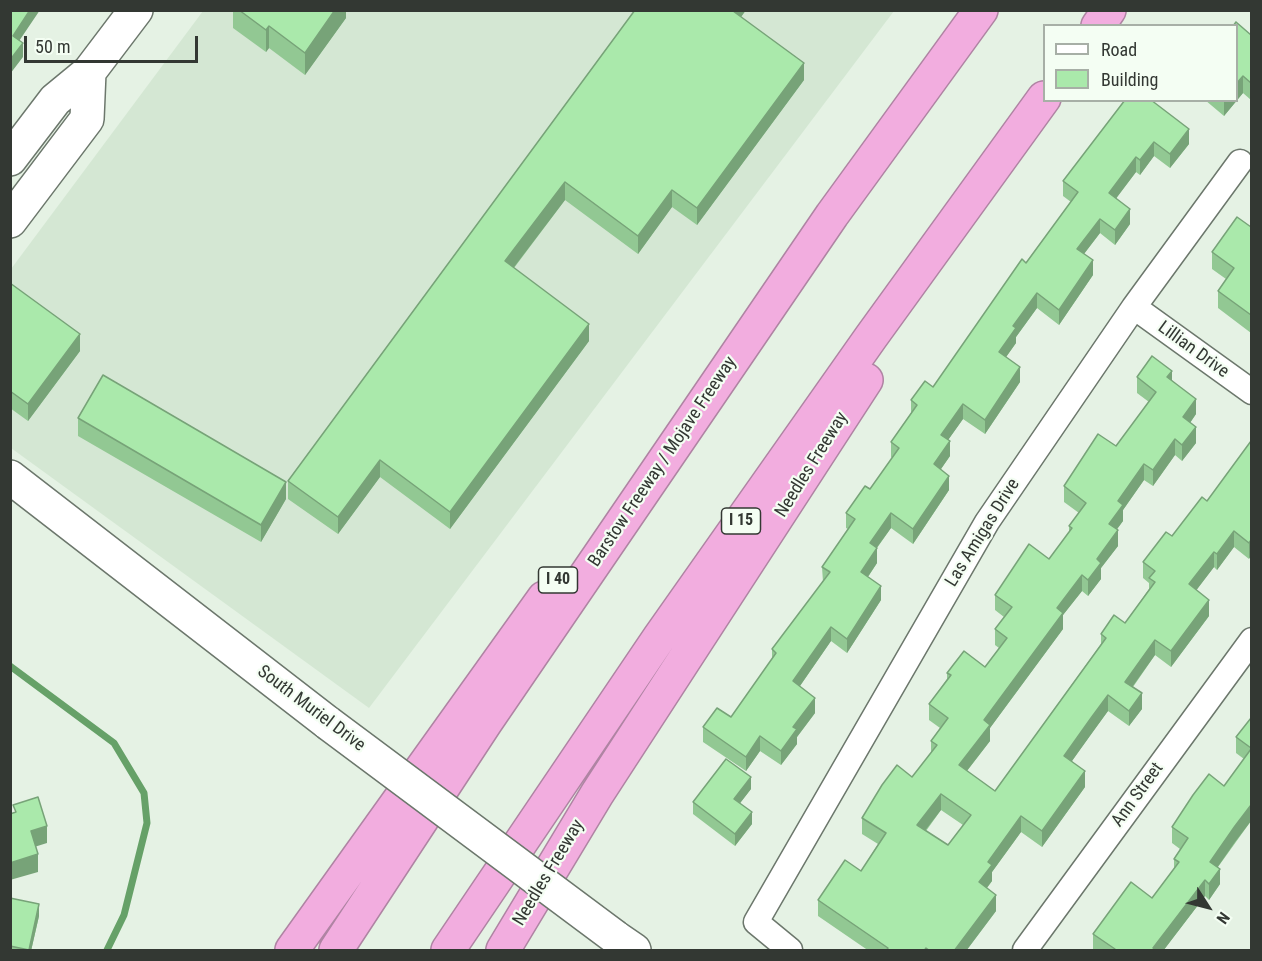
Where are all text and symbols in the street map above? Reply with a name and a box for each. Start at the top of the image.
scale bar [27,24,201,62]
legend [1043,24,1238,102]
text: 50 m [35,36,70,57]
text: Road [1101,39,1137,60]
text: Building [1101,69,1158,90]
street label: Lillian Drive [1153,317,1233,383]
street label: Barstow Freeway / Mojave Freeway [584,353,742,571]
street label: Needles Freeway [771,408,853,522]
street label: Las Amigas Drive [941,475,1025,591]
road number: I 15 [722,508,760,534]
road number: I 40 [538,567,578,593]
street label: South Muriel Drive [253,661,369,757]
street label: Ann Street [1107,759,1169,831]
street label: Needles Freeway [509,816,589,930]
north arrow [1178,877,1238,937]
text: N [1212,908,1234,927]

